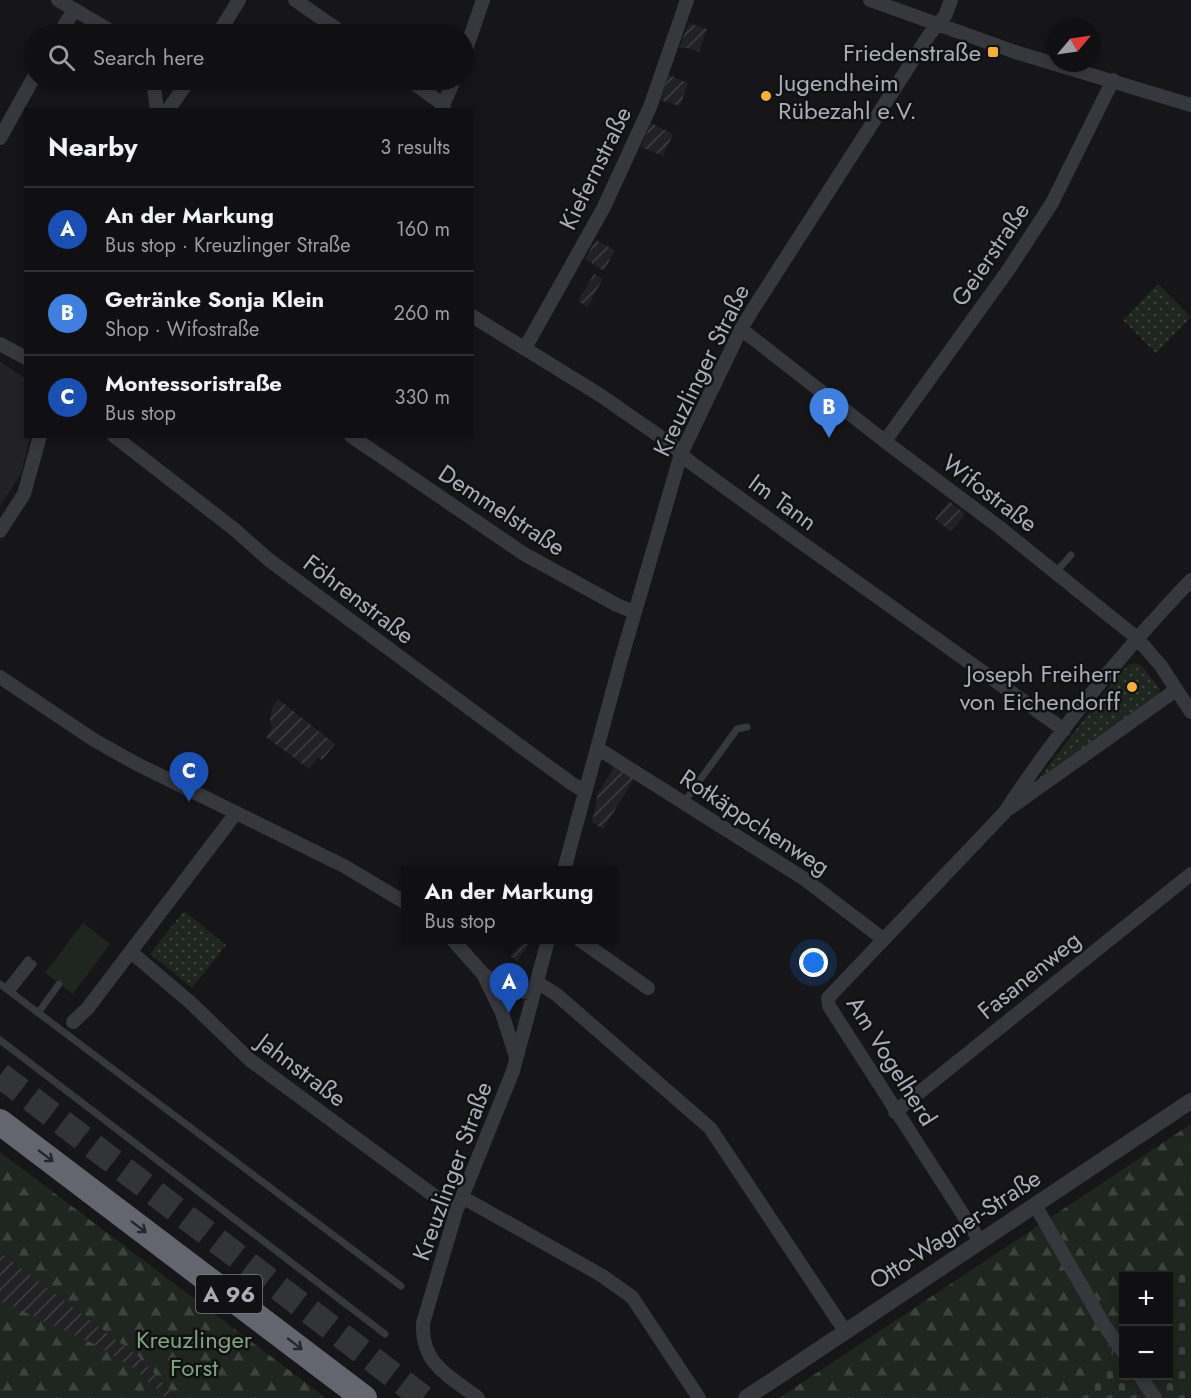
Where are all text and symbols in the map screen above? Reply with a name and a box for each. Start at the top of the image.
north arrow [1047,18,1101,72]
search box [24,24,474,90]
place label: Friedenstraße [843,35,981,70]
icon: search [45,41,78,74]
text: Search here [93,41,204,73]
marker: Friedenstraße [986,45,1000,59]
place label: Jugendheim Rübezahl e.V. [775,65,917,128]
marker: Jugendheim Rübezahl e.V. [759,89,773,103]
street label: Kiefernstraße [550,100,640,236]
text: Nearby [48,128,137,166]
text: 3 results [380,133,450,162]
street label: Geierstraße [942,195,1038,313]
text: An der Markung [105,199,274,231]
text: A [60,215,75,244]
text: 160 m [396,215,450,244]
text: Bus stop · Kreuzlinger Straße [105,231,350,260]
street label: Kreuzlinger Straße [644,278,758,462]
text: Getränke Sonja Klein [105,283,324,315]
text: B [61,299,74,328]
text: 260 m [394,299,450,328]
text: Shop · Wifostraße [105,315,259,344]
text: Montessoristraße [105,367,282,399]
text: C [60,383,75,412]
text: 330 m [395,383,450,412]
pin: B [810,388,848,438]
text: Bus stop [105,399,176,428]
street label: Wifostraße [935,446,1045,540]
street label: Demmelstraße [432,456,572,564]
street label: Im Tann [741,465,825,539]
street label: Föhrenstraße [296,546,422,652]
place label: Joseph Freiherr von Eichendorff [960,656,1121,719]
marker: Joseph Freiherr von Eichendorff [1125,680,1139,694]
pin: C [170,752,208,802]
street label: Rotkäppchenweg [673,760,837,884]
popup [401,866,617,944]
text: An der Markung [425,875,593,907]
text: Bus stop [425,907,495,936]
street label: Fasanenweg [970,923,1088,1027]
your location [799,948,828,977]
pin: A [490,964,528,1013]
street label: Am Vogelherd [838,989,946,1133]
street label: Jahnstraße [248,1023,354,1115]
street label: Kreuzlinger Straße [403,1077,501,1265]
one-way arrow [38,1150,54,1163]
street label: Otto-Wagner-Straße [862,1160,1048,1298]
one-way arrow [131,1220,147,1233]
map controls [1119,1272,1173,1380]
button: + [1119,1272,1173,1326]
road number: A 96 [196,1275,262,1313]
park label: Kreuzlinger Forst [136,1322,253,1385]
button: − [1119,1326,1173,1380]
one-way arrow [287,1338,303,1351]

